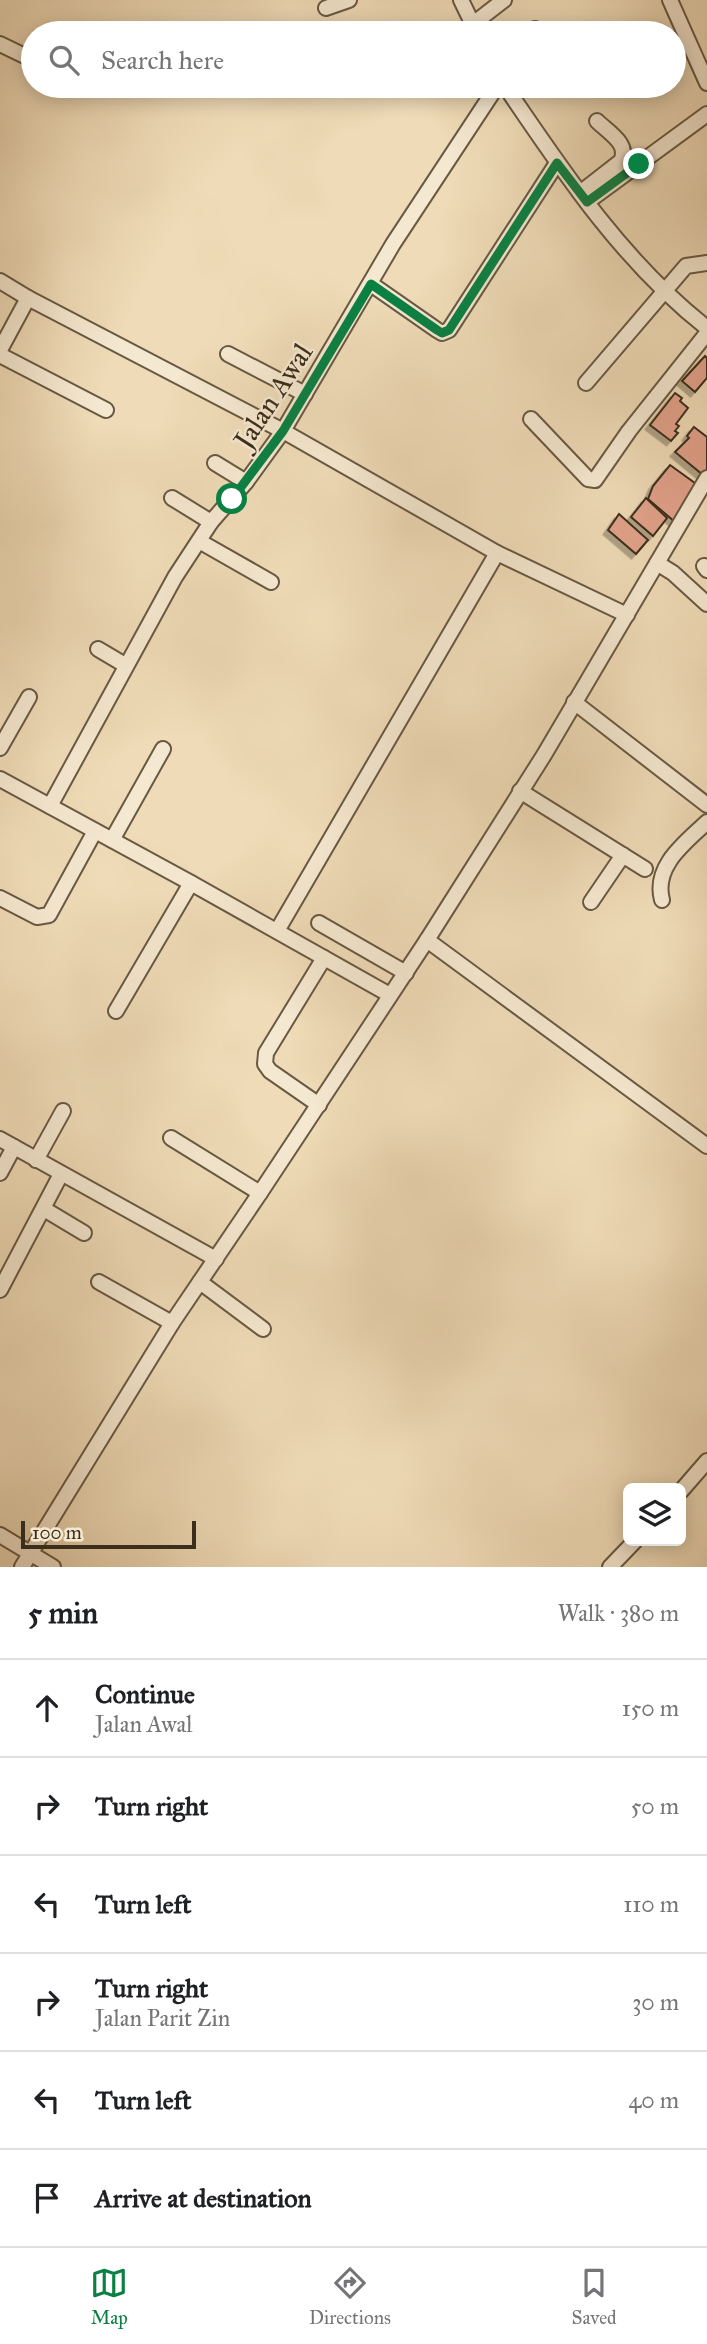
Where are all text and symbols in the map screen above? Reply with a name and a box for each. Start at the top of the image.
search box [21,21,686,98]
icon: search [45,41,83,79]
text: Search here [101,44,224,76]
route end [623,148,654,179]
street label: Jalan Awal [224,336,320,458]
route start [216,483,247,514]
map controls [623,1483,686,1546]
button: layers [623,1483,686,1546]
scale bar [21,1518,196,1550]
text: 100 m [32,1521,82,1544]
text: 5 min [28,1595,98,1631]
text: Walk · 380 m [558,1599,679,1627]
text: Continue [95,1678,195,1710]
icon: ahead [28,1689,66,1727]
text: 150 m [622,1694,679,1722]
text: Jalan Awal [95,1710,193,1738]
icon: right [28,1787,66,1825]
text: Turn right [95,1790,208,1822]
text: 50 m [631,1792,679,1820]
icon: left [28,1885,66,1923]
text: Turn left [95,1888,191,1920]
text: 110 m [623,1890,679,1918]
text: Turn right [95,1972,208,2004]
icon: right [28,1983,66,2021]
text: 30 m [632,1988,679,2016]
text: Jalan Parit Zin [95,2004,230,2032]
icon: left [28,2081,66,2119]
text: Turn left [95,2084,191,2116]
text: 40 m [629,2086,679,2114]
icon: arrive [28,2179,66,2217]
text: Arrive at destination [95,2182,312,2214]
tab: Map [90,2264,128,2329]
tab: Directions [309,2264,391,2329]
tab: Saved [572,2264,617,2329]

